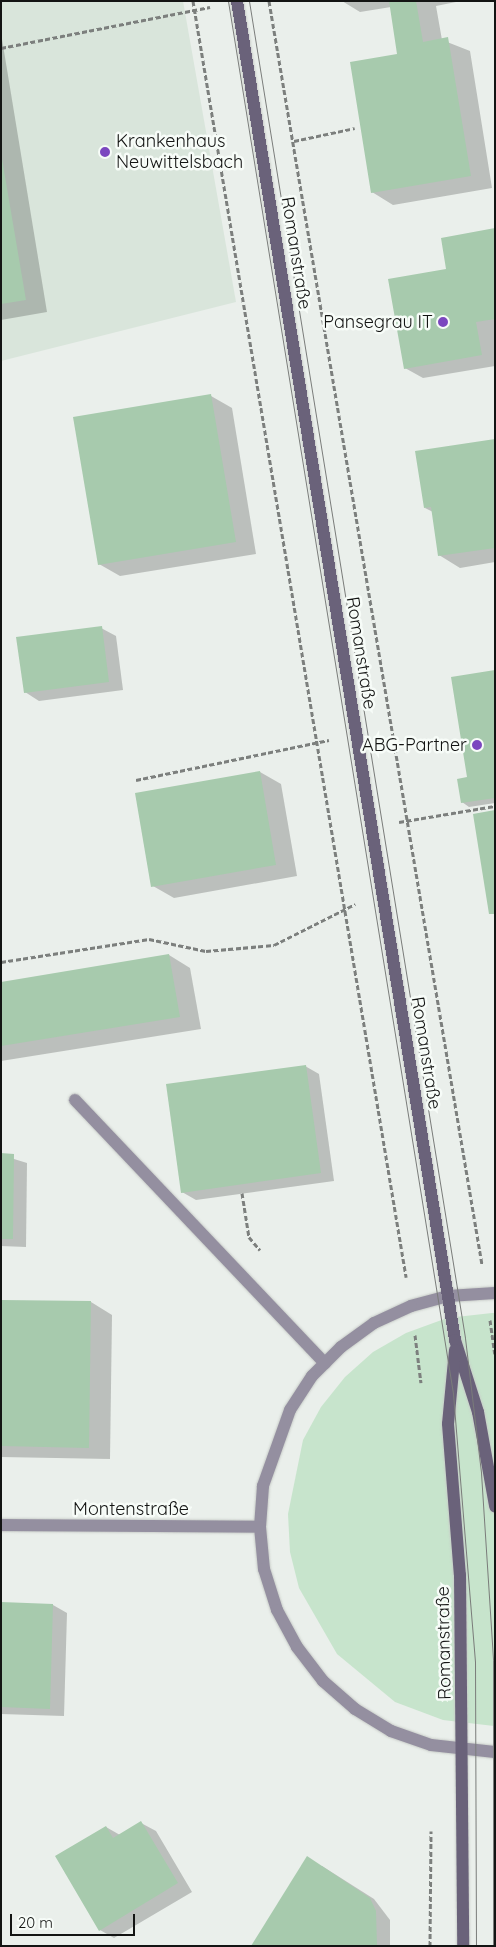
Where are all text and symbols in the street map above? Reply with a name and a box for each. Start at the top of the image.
place label: Krankenhaus Neuwittelsbach [116,131,243,173]
marker: Krankenhaus Neuwittelsbach [98,145,112,159]
street label: Romanstraße [276,195,316,311]
place label: Pansegrau IT [323,311,433,333]
marker: Pansegrau IT [437,316,449,328]
street label: Romanstraße [341,595,381,711]
place label: ABG-Partner [362,734,467,756]
marker: ABG-Partner [471,739,483,751]
street label: Romanstraße [406,995,446,1111]
street label: Montenstraße [73,1498,189,1520]
street label: Romanstraße [432,1586,456,1700]
scale bar [12,1904,138,1936]
text: 20 m [18,1913,53,1932]

